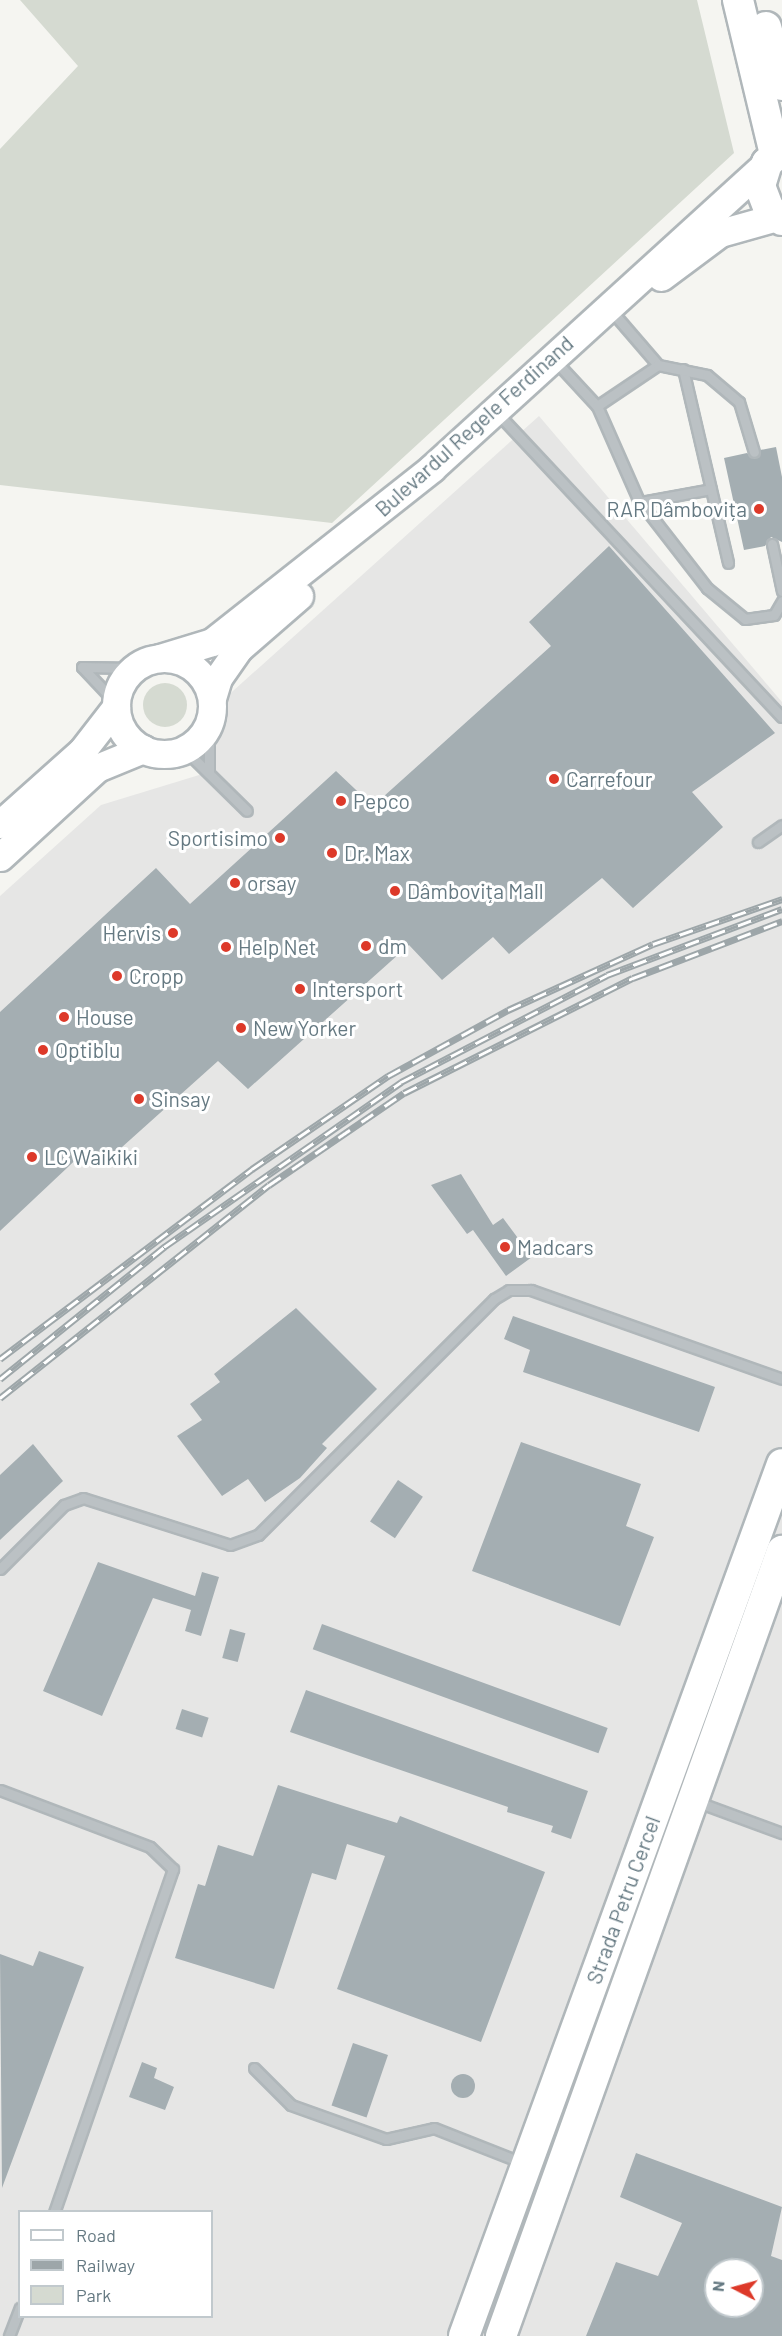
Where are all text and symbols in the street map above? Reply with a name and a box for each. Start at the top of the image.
street label: Bulevardul Regele Ferdinand [370,330,578,522]
place label: RAR Dâmbovița [607,496,747,522]
marker: RAR Dâmbovița [752,502,766,516]
place label: Carrefour [566,766,652,792]
marker: Carrefour [547,772,561,786]
place label: Pepco [353,788,410,814]
marker: Pepco [334,794,348,808]
place label: Sportisimo [168,825,268,851]
marker: Sportisimo [273,831,287,845]
place label: Dr. Max [344,840,410,866]
marker: Dr. Max [325,846,339,860]
place label: orsay [247,870,296,896]
marker: orsay [228,876,242,890]
place label: Dâmbovița Mall [407,878,544,904]
marker: Dâmbovița Mall [388,884,402,898]
place label: Hervis [102,920,161,946]
marker: Hervis [166,926,180,940]
place label: dm [378,933,407,959]
place label: Help Net [238,934,316,960]
marker: dm [359,939,373,953]
marker: Help Net [219,940,233,954]
place label: Cropp [129,963,184,989]
marker: Cropp [110,969,124,983]
place label: Intersport [312,976,403,1002]
marker: Intersport [293,982,307,996]
place label: House [76,1004,134,1030]
marker: House [57,1010,71,1024]
place label: New Yorker [253,1015,356,1041]
marker: New Yorker [234,1021,248,1035]
place label: Optiblu [55,1037,120,1063]
marker: Optiblu [36,1043,50,1057]
place label: Sinsay [151,1086,210,1112]
marker: Sinsay [132,1092,146,1106]
place label: LC Waikiki [44,1144,138,1170]
marker: LC Waikiki [25,1150,39,1164]
place label: Madcars [517,1234,594,1260]
marker: Madcars [498,1240,512,1254]
street label: Strada Petru Cercel [581,1813,665,1987]
legend [18,2210,213,2318]
text: Road [76,2224,116,2246]
text: Railway [76,2254,135,2276]
north arrow [704,2258,764,2318]
text: N [708,2280,728,2293]
text: Park [76,2284,111,2306]

